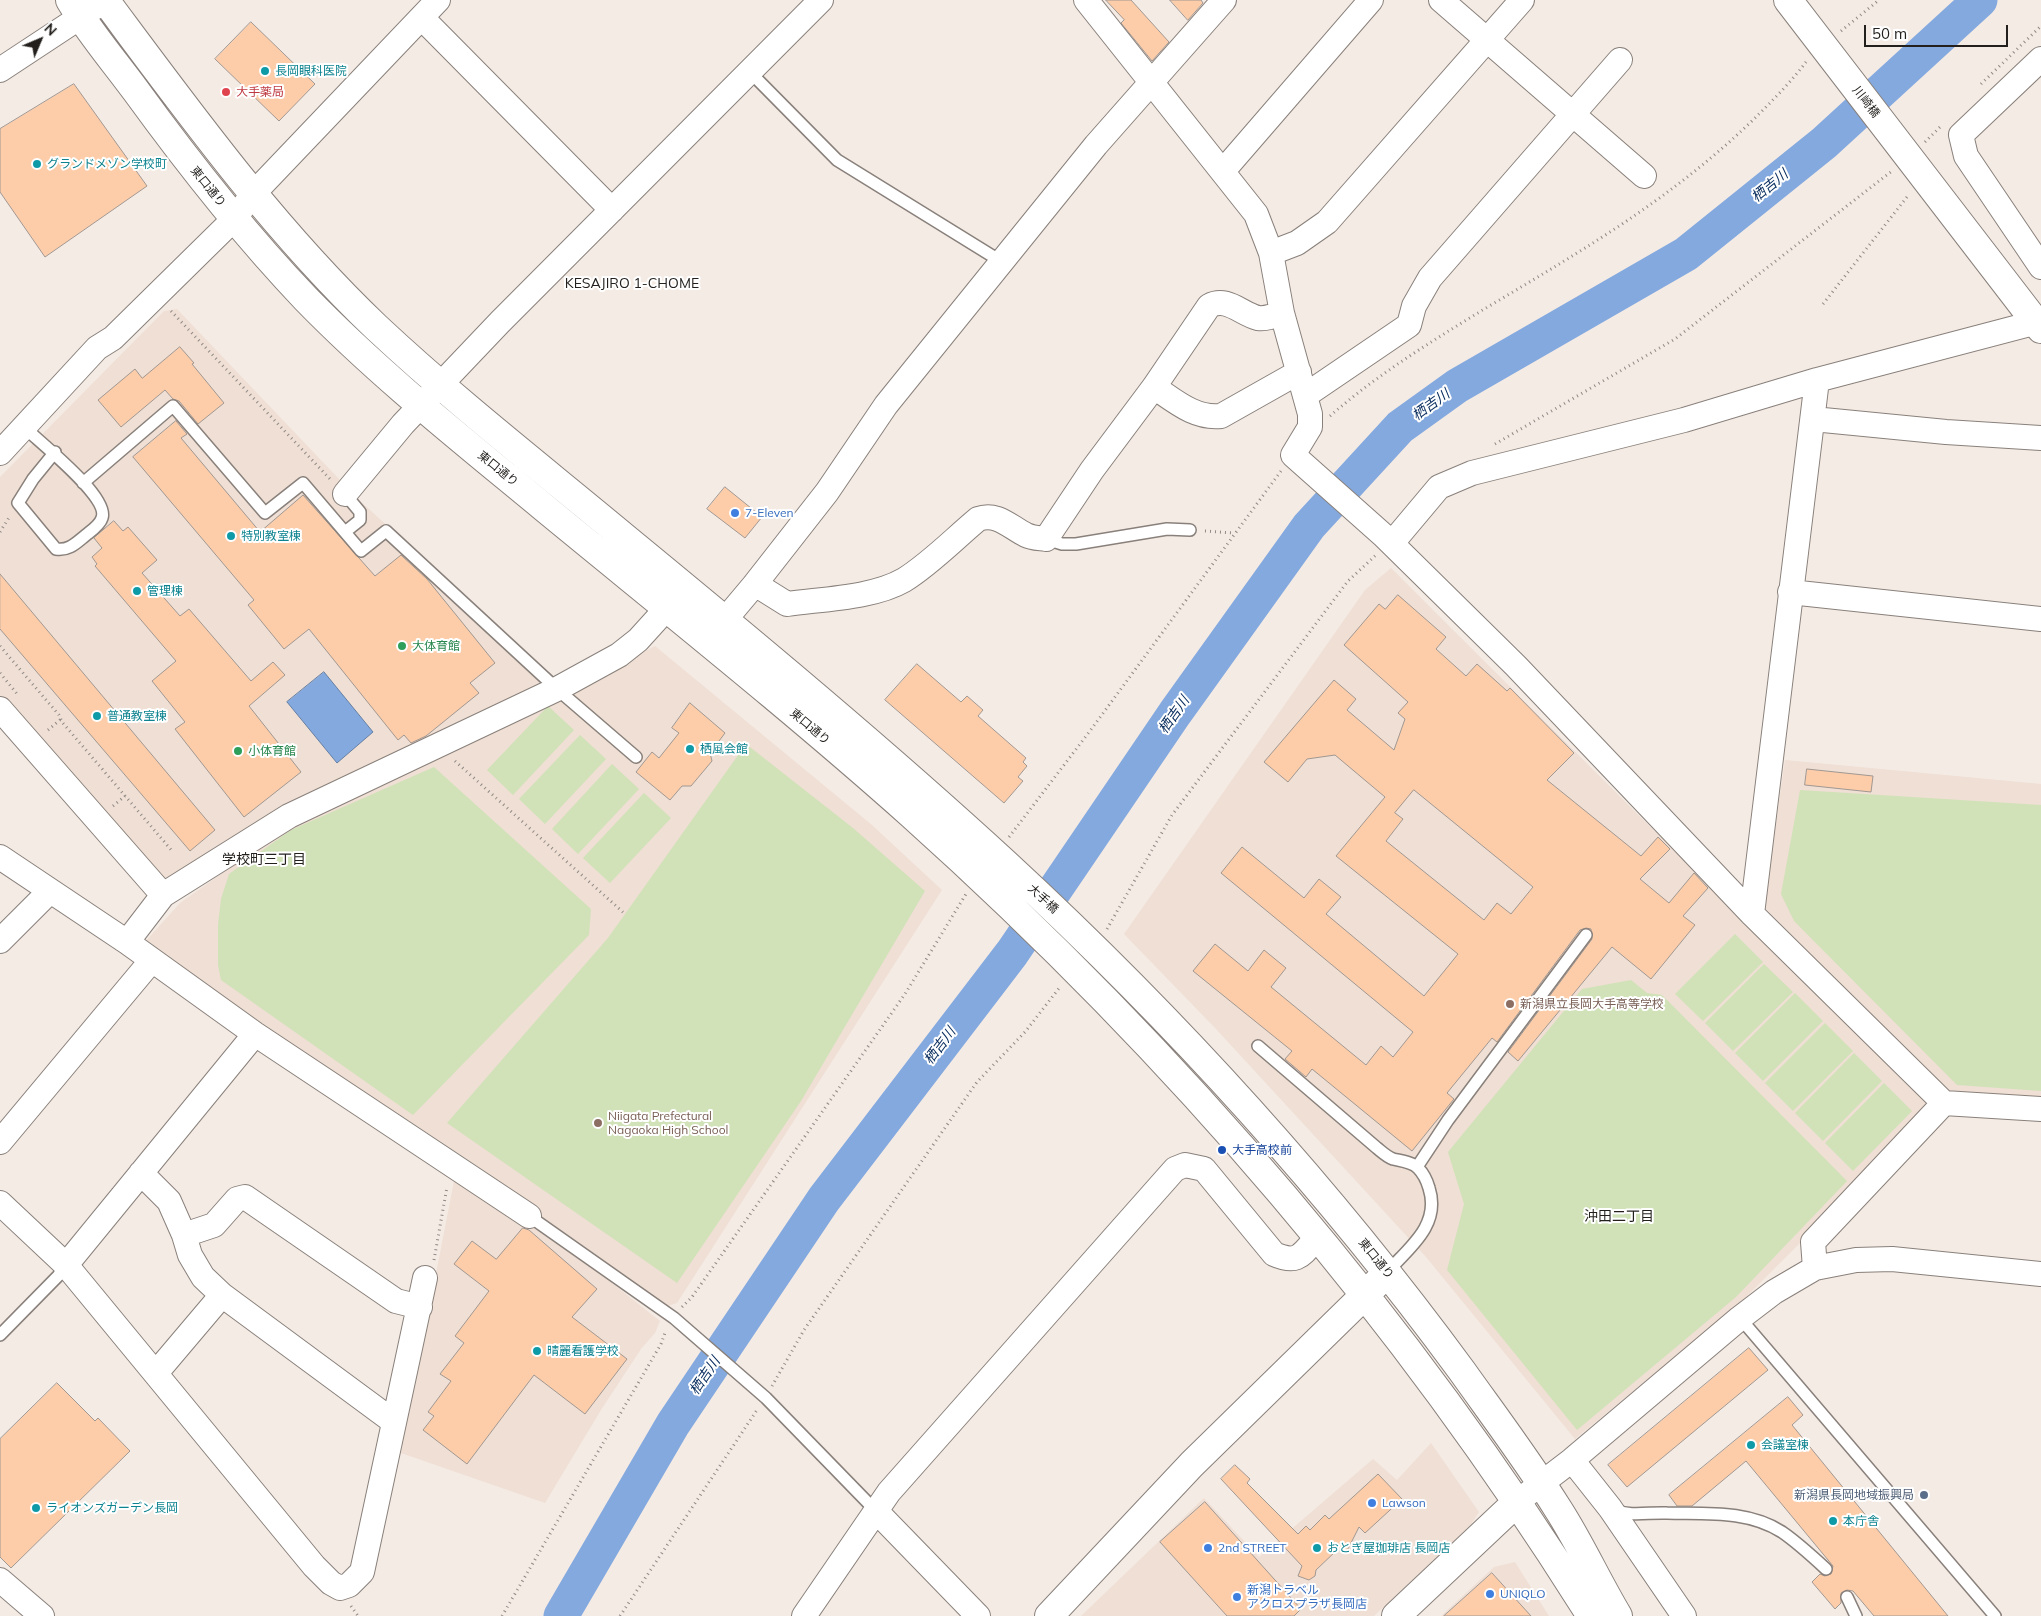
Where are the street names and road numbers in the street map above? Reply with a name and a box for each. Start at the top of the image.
street label: 川崎橋 [1849,83,1883,121]
street label: 東口通り [187,164,229,210]
street label: 東口通り [475,448,521,490]
street label: 東口通り [787,706,833,748]
street label: 大手橋 [1025,881,1061,917]
street label: 東口通り [1355,1236,1397,1282]

